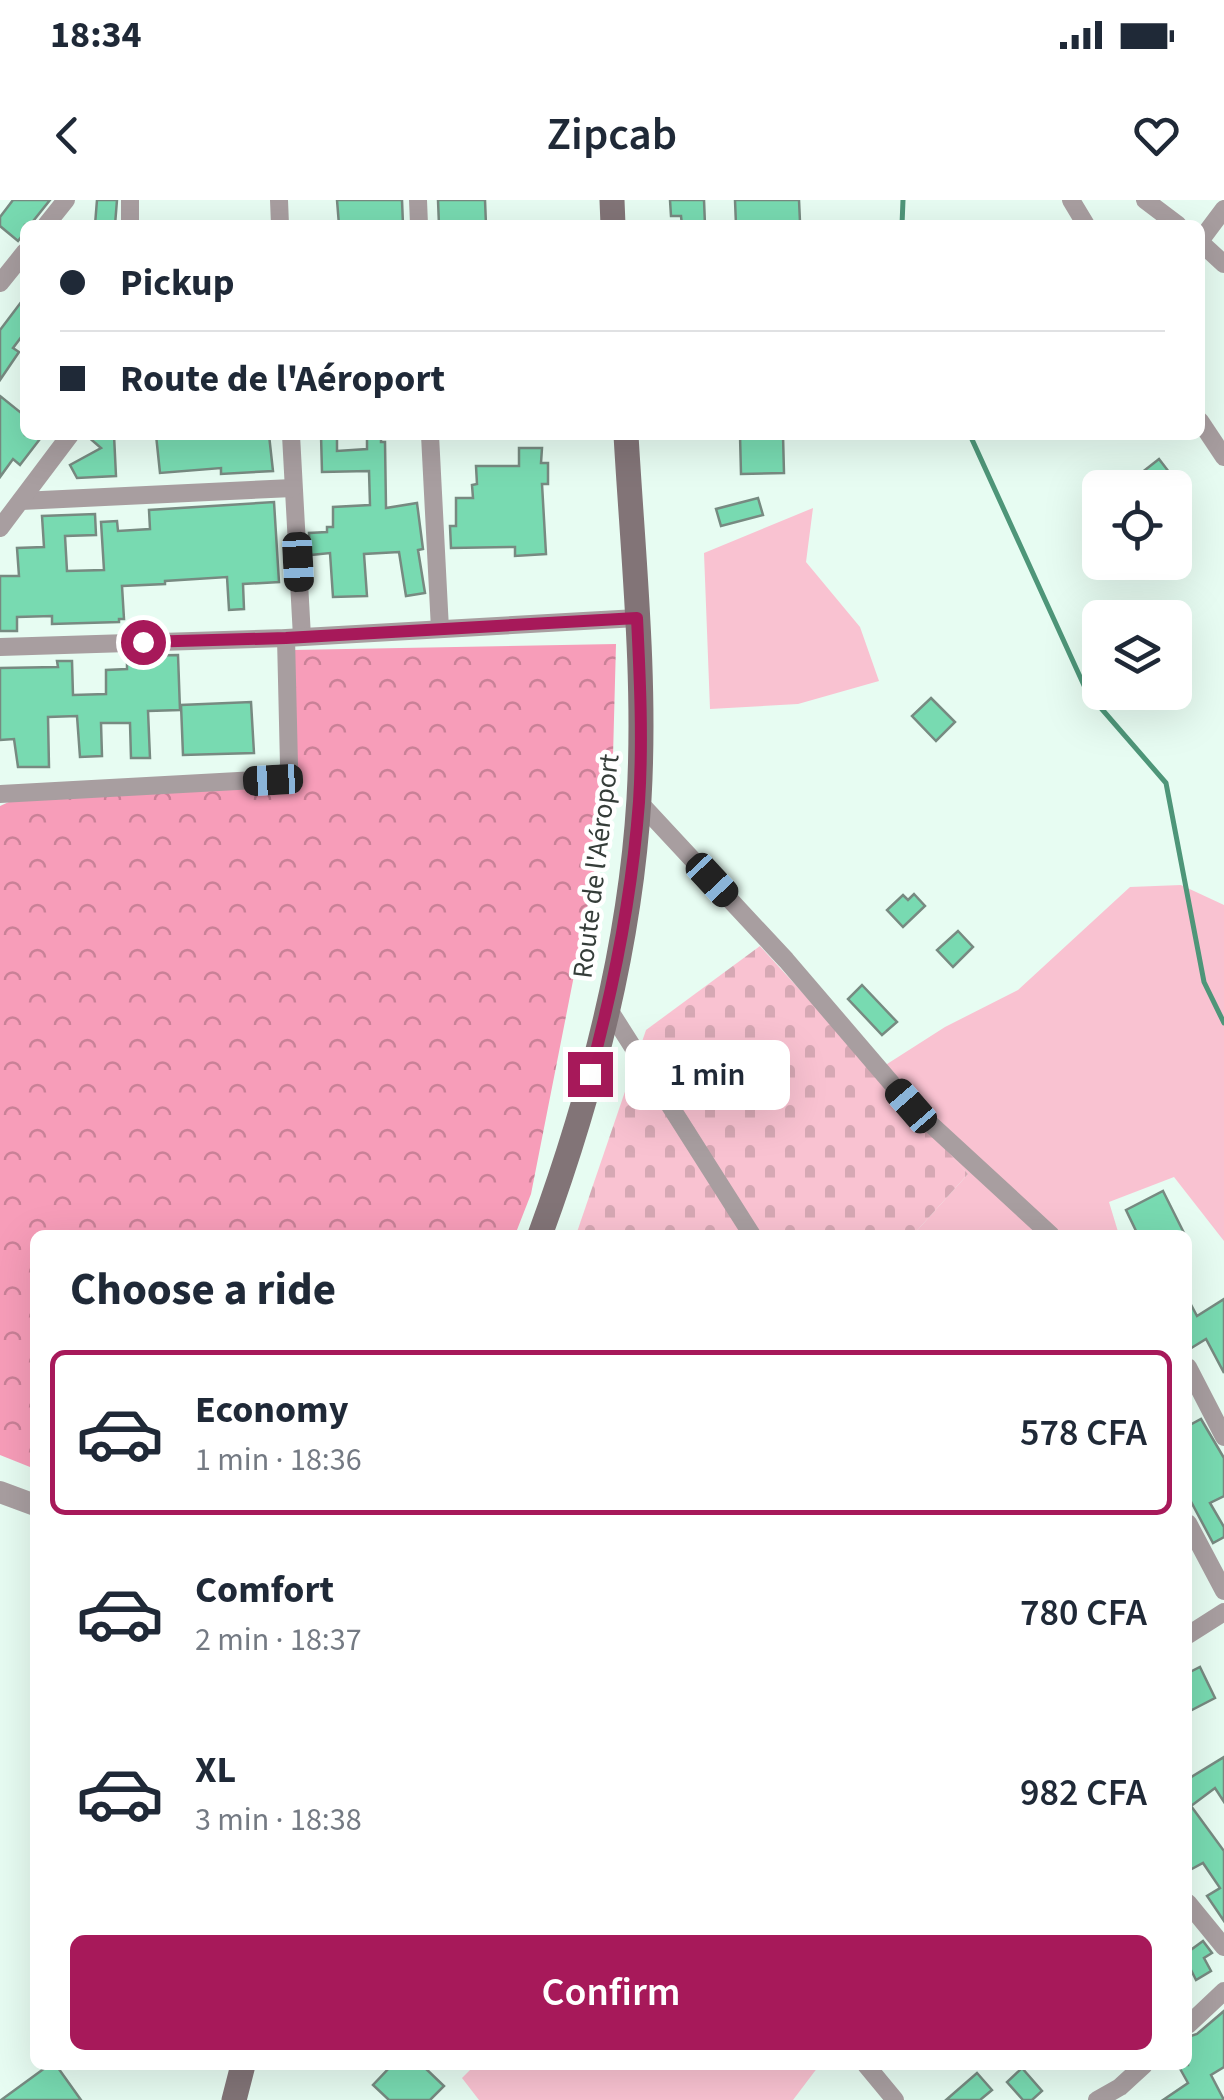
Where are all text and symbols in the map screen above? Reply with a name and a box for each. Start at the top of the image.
text: 18:34 [50,8,142,62]
text: Zipcab [547,103,677,167]
icon: back [40,108,95,163]
icon: heart [1129,108,1184,163]
text: Pickup [120,256,234,310]
text: Route de l'Aéroport [120,352,445,406]
map controls [1082,470,1192,710]
button: locate [1082,470,1192,580]
car [281,531,315,593]
button: layers [1082,600,1192,710]
route start [121,620,166,665]
street label: Route de l'Aéroport [562,751,630,981]
car [242,763,304,797]
car [681,848,743,912]
callout: 1 min [625,1039,790,1109]
route end [568,1052,613,1097]
text: 1 min [669,1052,746,1098]
car [880,1074,942,1138]
text: Choose a ride [70,1258,336,1322]
text: Economy [195,1383,348,1437]
icon: car [75,1388,165,1478]
text: 578 CFA [1020,1406,1147,1460]
text: 1 min · 18:36 [195,1437,362,1483]
text: Comfort [195,1563,334,1617]
icon: car [75,1568,165,1658]
text: 780 CFA [1020,1586,1147,1640]
text: 2 min · 18:37 [195,1617,362,1663]
text: XL [195,1743,236,1797]
icon: car [75,1748,165,1838]
text: 982 CFA [1020,1766,1147,1820]
text: 3 min · 18:38 [195,1797,362,1843]
button: Confirm [70,1935,1152,2050]

